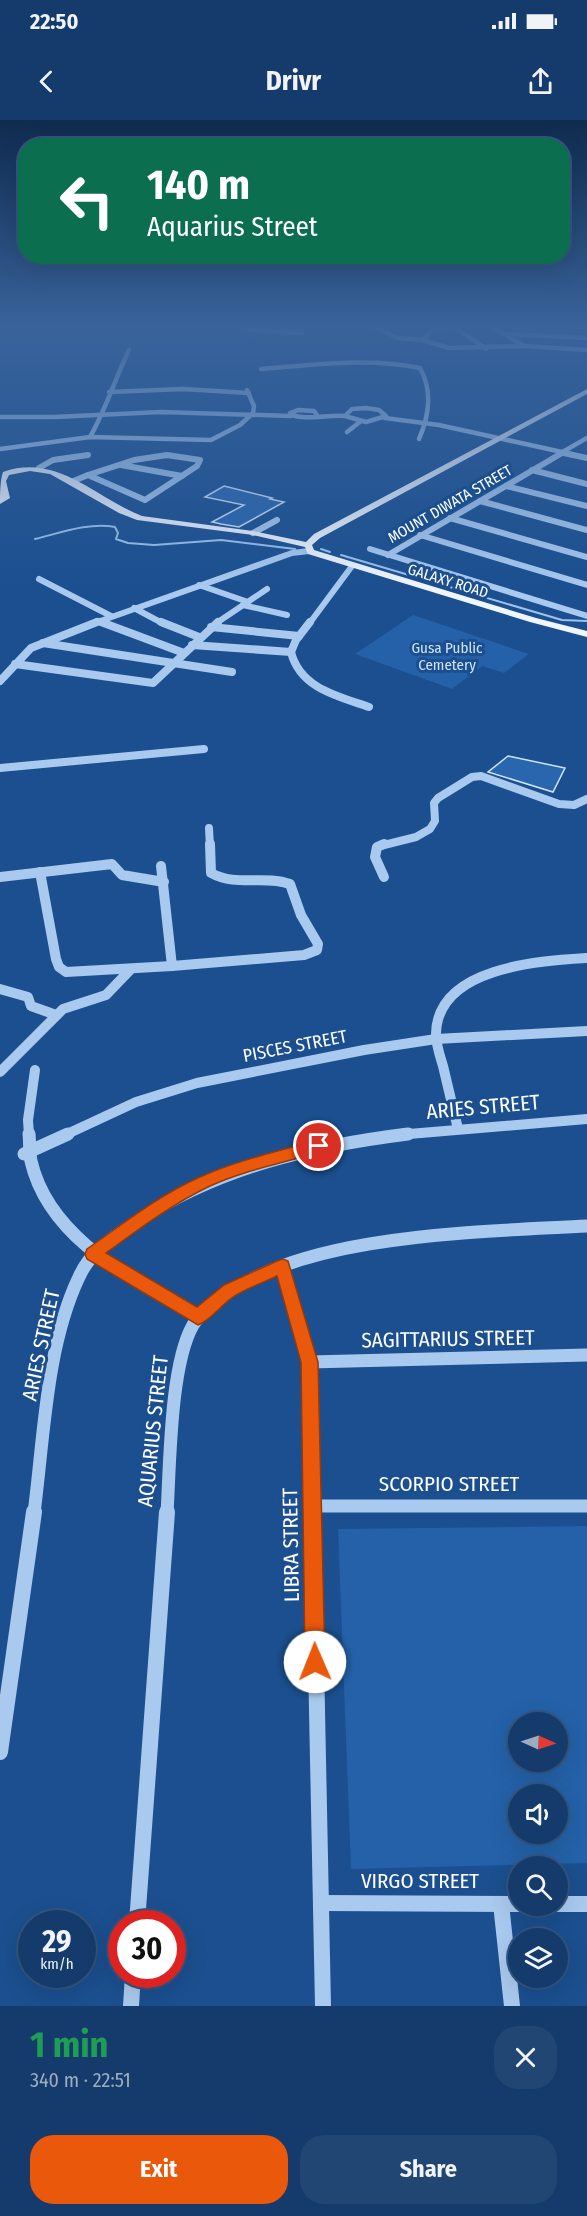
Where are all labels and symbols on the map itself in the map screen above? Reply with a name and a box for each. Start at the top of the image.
street label: MOUNT DIWATA STREET [385,461,515,547]
street label: GALAXY ROAD [406,560,490,602]
park label: Gusa Public Cemetery [411,639,483,674]
street label: PISCES STREET [241,1025,350,1067]
street label: ARIES STREET [425,1089,541,1125]
pin [293,1120,344,1171]
street label: ARIES STREET [16,1287,66,1403]
street label: SAGITTARIUS STREET [361,1324,535,1354]
street label: AQUARIUS STREET [132,1354,174,1508]
street label: SCORPIO STREET [379,1471,519,1497]
street label: LIBRA STREET [277,1487,305,1602]
position arrow [283,1630,347,1694]
north arrow [508,1712,568,1772]
street label: VIRGO STREET [361,1868,479,1894]
speed limit sign: 30 [108,1910,186,1988]

